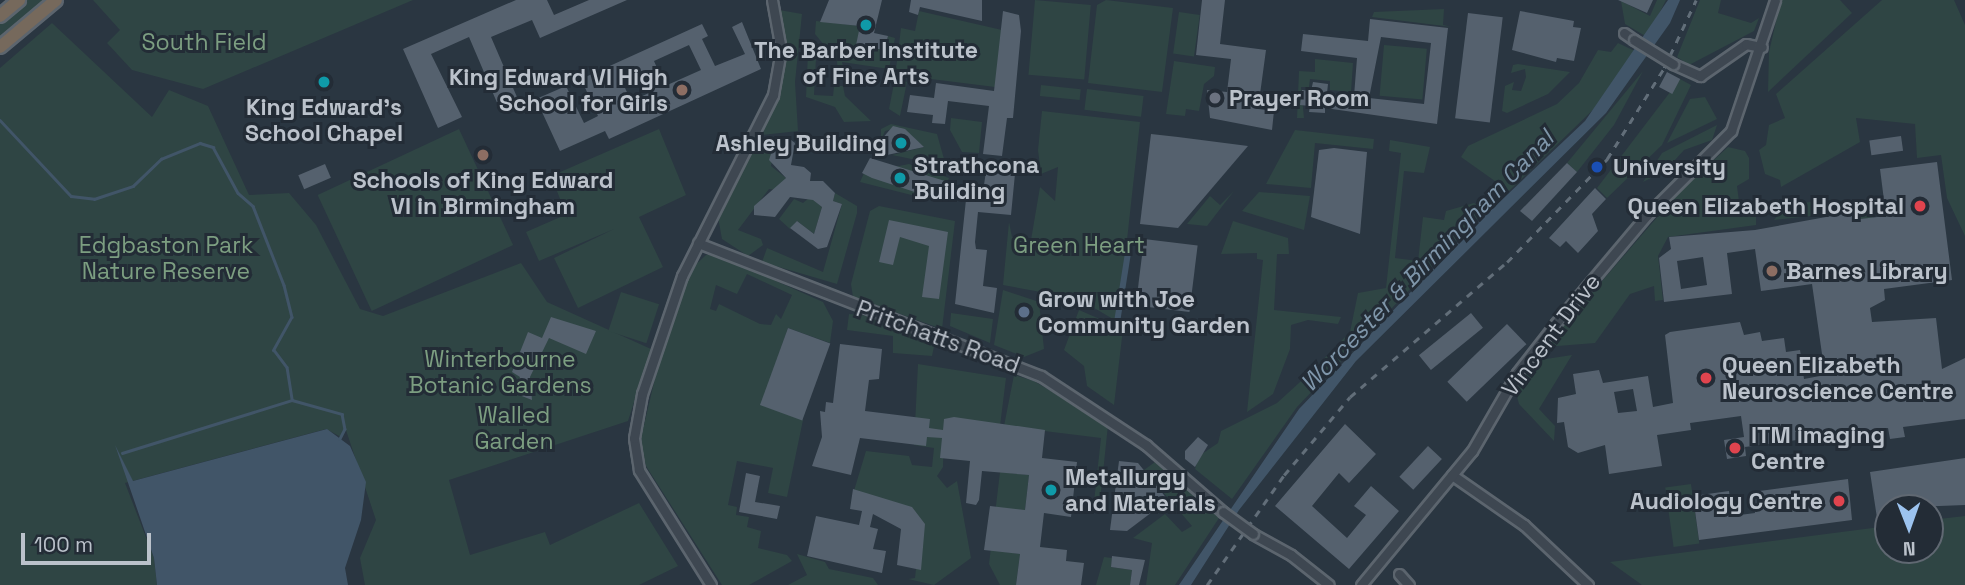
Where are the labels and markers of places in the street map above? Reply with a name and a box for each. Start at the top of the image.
marker: The Barber Institute of Fine Arts [858,17,874,33]
place label: The Barber Institute of Fine Arts [754,36,978,90]
place label: King Edward VI High School for Girls [449,63,668,117]
marker: King Edward's School Chapel [316,74,332,90]
marker: King Edward VI High School for Girls [674,82,690,98]
place label: Prayer Room [1229,84,1369,112]
marker: Prayer Room [1207,90,1223,106]
place label: King Edward's School Chapel [245,93,403,147]
place label: Ashley Building [715,129,887,157]
marker: Ashley Building [893,135,909,151]
marker: Schools of King Edward VI in Birmingham [475,147,491,163]
place label: Strathcona Building [914,151,1039,205]
place label: University [1613,153,1726,181]
marker: University [1587,157,1607,177]
place label: Schools of King Edward VI in Birmingham [353,166,613,220]
marker: Strathcona Building [892,170,908,186]
place label: Queen Elizabeth Hospital [1628,192,1904,220]
marker: Queen Elizabeth Hospital [1910,196,1930,216]
place label: Barnes Library [1786,257,1948,285]
marker: Barnes Library [1764,263,1780,279]
place label: Grow with Joe Community Garden [1038,285,1250,339]
marker: Grow with Joe Community Garden [1016,304,1032,320]
place label: Queen Elizabeth Neuroscience Centre [1722,351,1954,405]
marker: Queen Elizabeth Neuroscience Centre [1696,368,1716,388]
place label: ITM imaging Centre [1751,421,1885,475]
marker: ITM imaging Centre [1725,438,1745,458]
place label: Metallurgy and Materials [1065,463,1216,517]
marker: Metallurgy and Materials [1043,482,1059,498]
place label: Audiology Centre [1630,487,1823,515]
marker: Audiology Centre [1829,491,1849,511]

